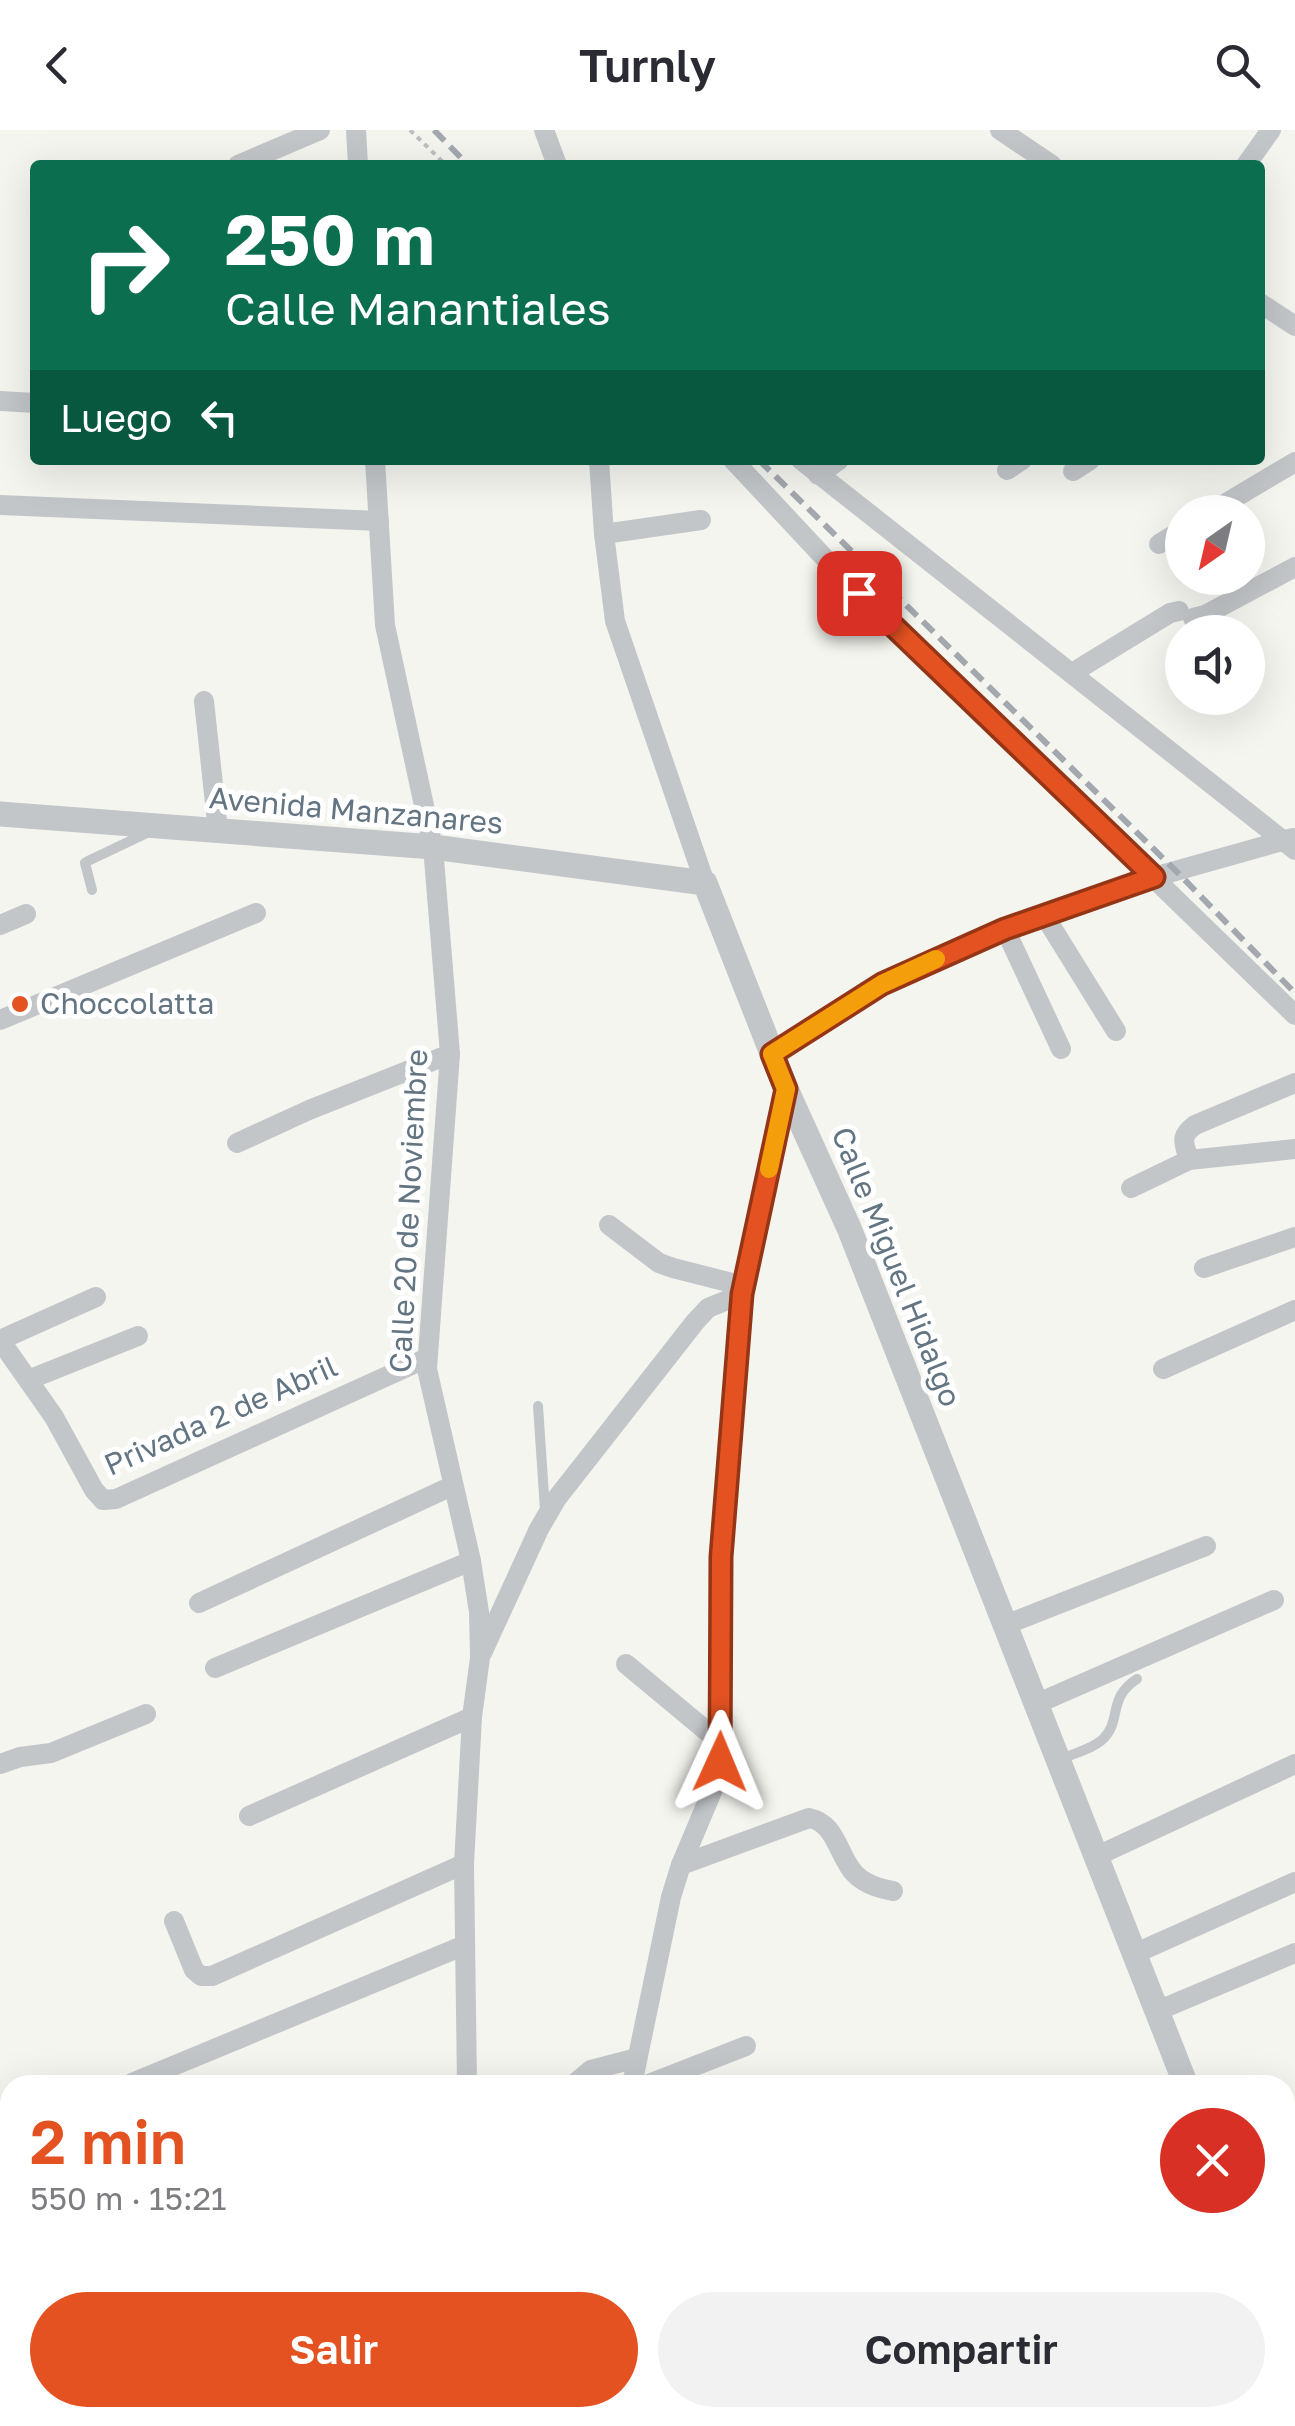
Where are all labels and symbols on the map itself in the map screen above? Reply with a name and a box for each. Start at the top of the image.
north arrow [1165,495,1265,595]
pin [817,551,902,636]
street label: Avenida Manzanares [208,779,505,841]
place label: Choccolatta [40,985,214,1021]
marker: Choccolatta [9,993,31,1015]
street label: Calle 20 de Noviembre [382,1048,434,1374]
street label: Calle Miguel Hidalgo [824,1122,969,1412]
street label: Privada 2 de Abril [98,1348,343,1483]
position arrow [668,1710,772,1814]

